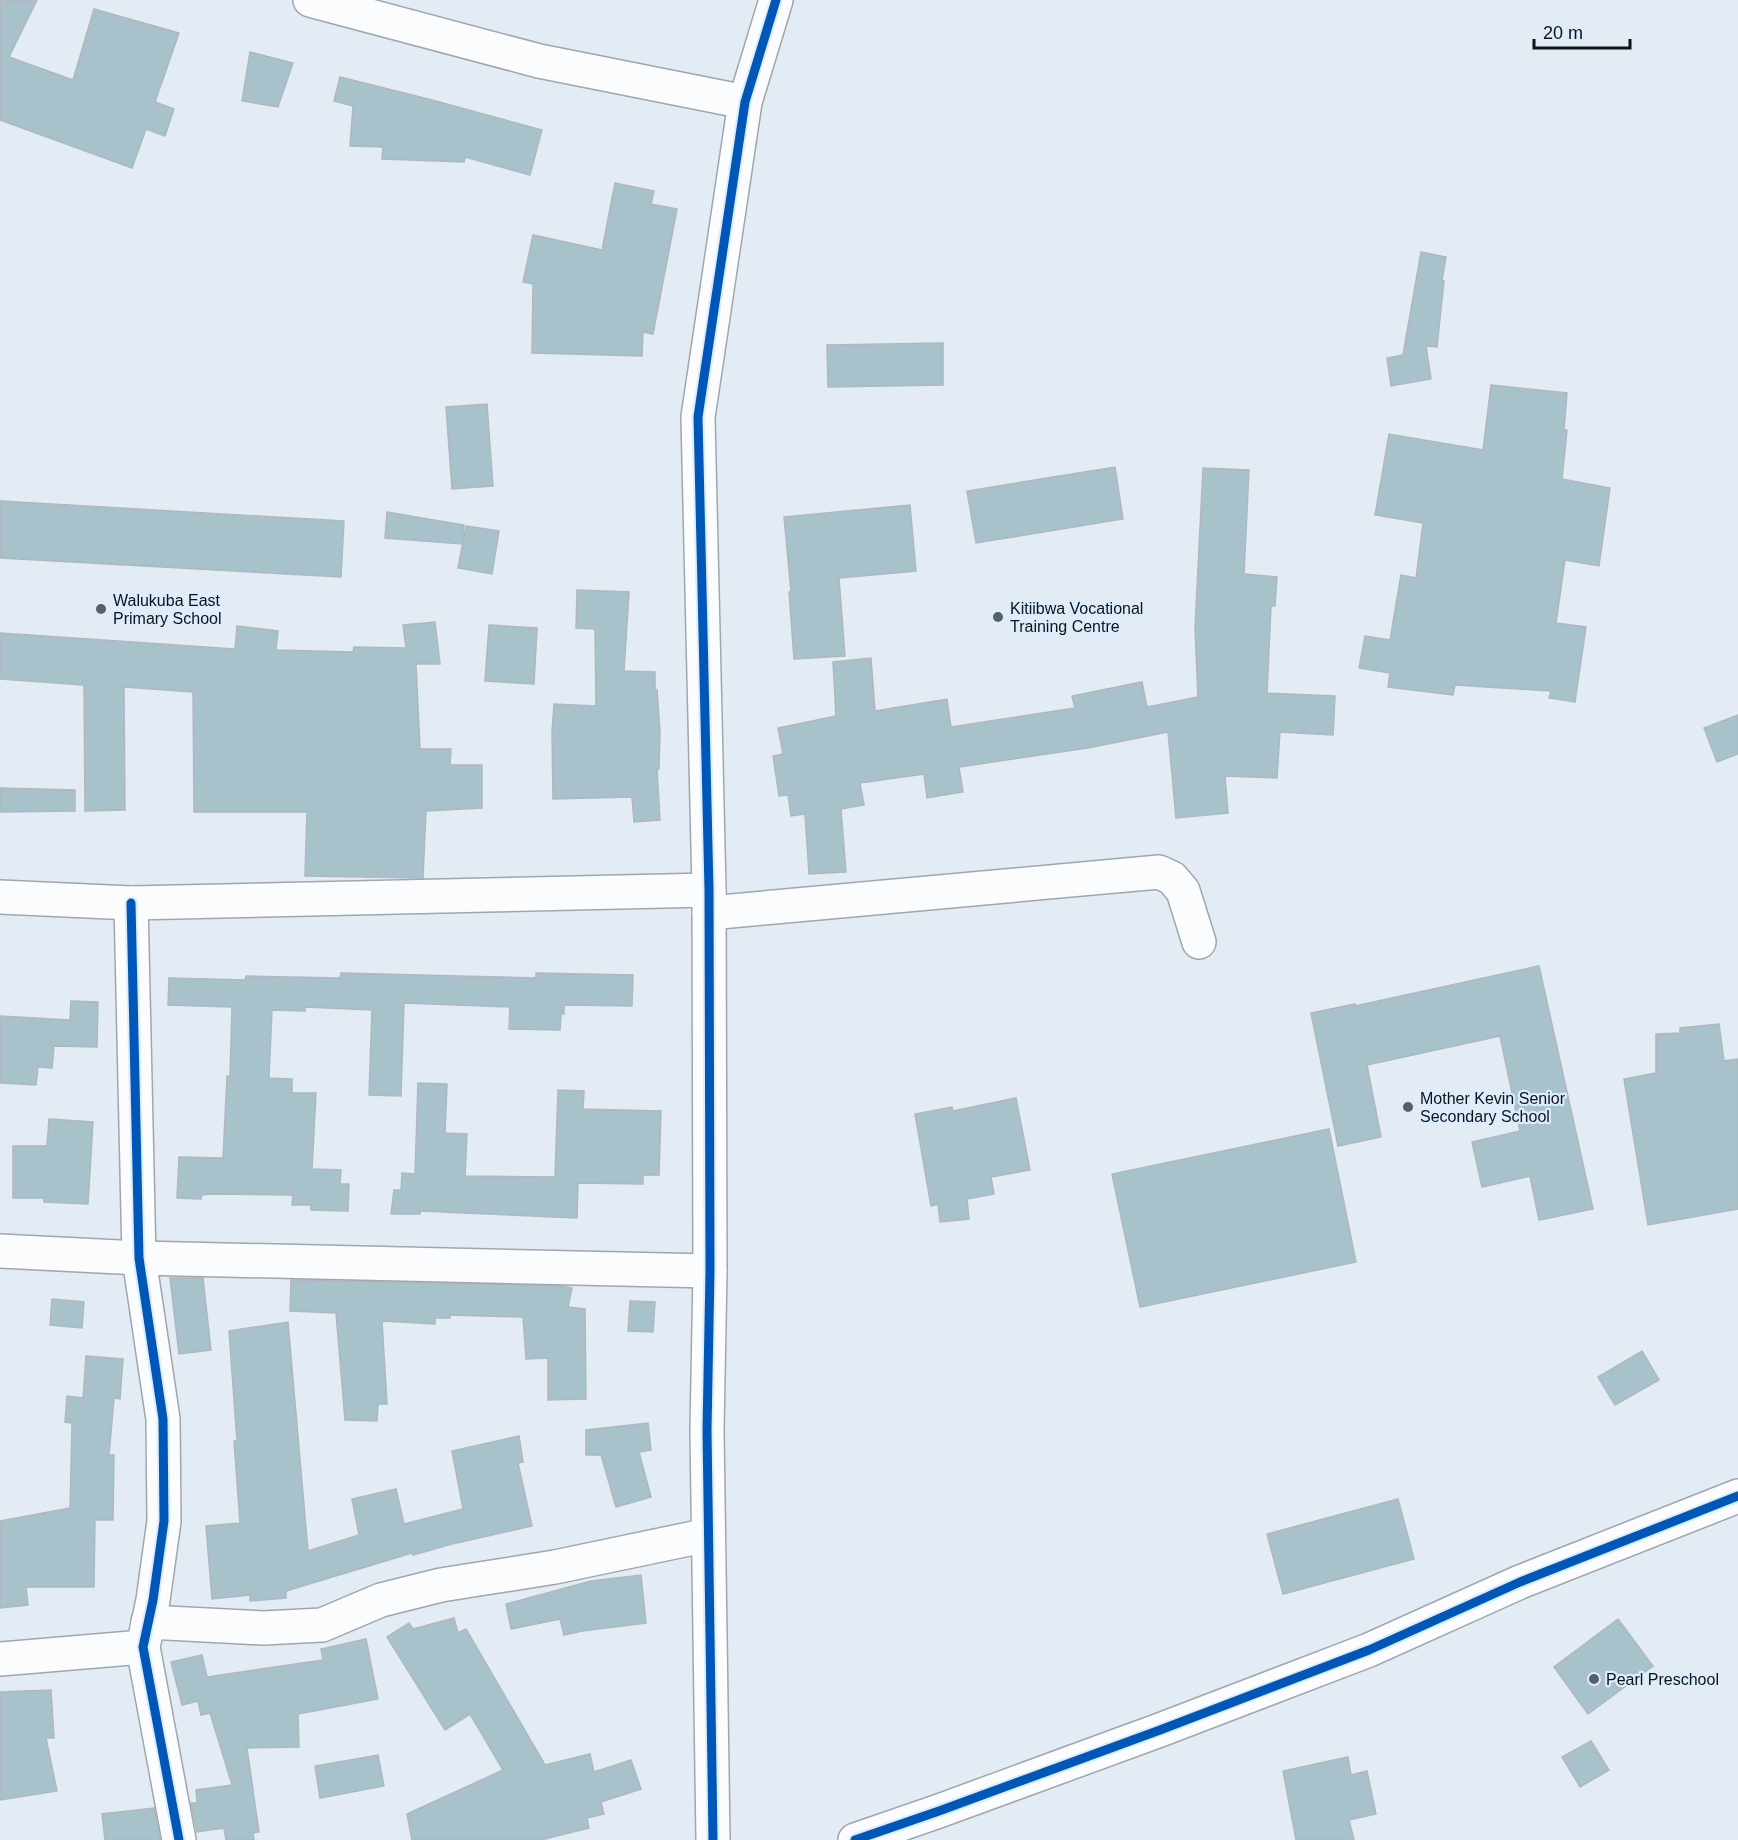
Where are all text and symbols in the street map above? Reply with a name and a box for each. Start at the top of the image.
scale bar [1534,12,1630,50]
text: 20 m [1543,23,1583,43]
place label: Walukuba East Primary School [113,592,221,627]
place label: Kitiibwa Vocational Training Centre [1010,600,1143,635]
marker: Walukuba East Primary School [94,602,108,616]
marker: Kitiibwa Vocational Training Centre [991,610,1005,624]
place label: Mother Kevin Senior Secondary School [1420,1090,1566,1125]
marker: Mother Kevin Senior Secondary School [1401,1100,1415,1114]
place label: Pearl Preschool [1606,1671,1719,1688]
marker: Pearl Preschool [1587,1672,1601,1686]

